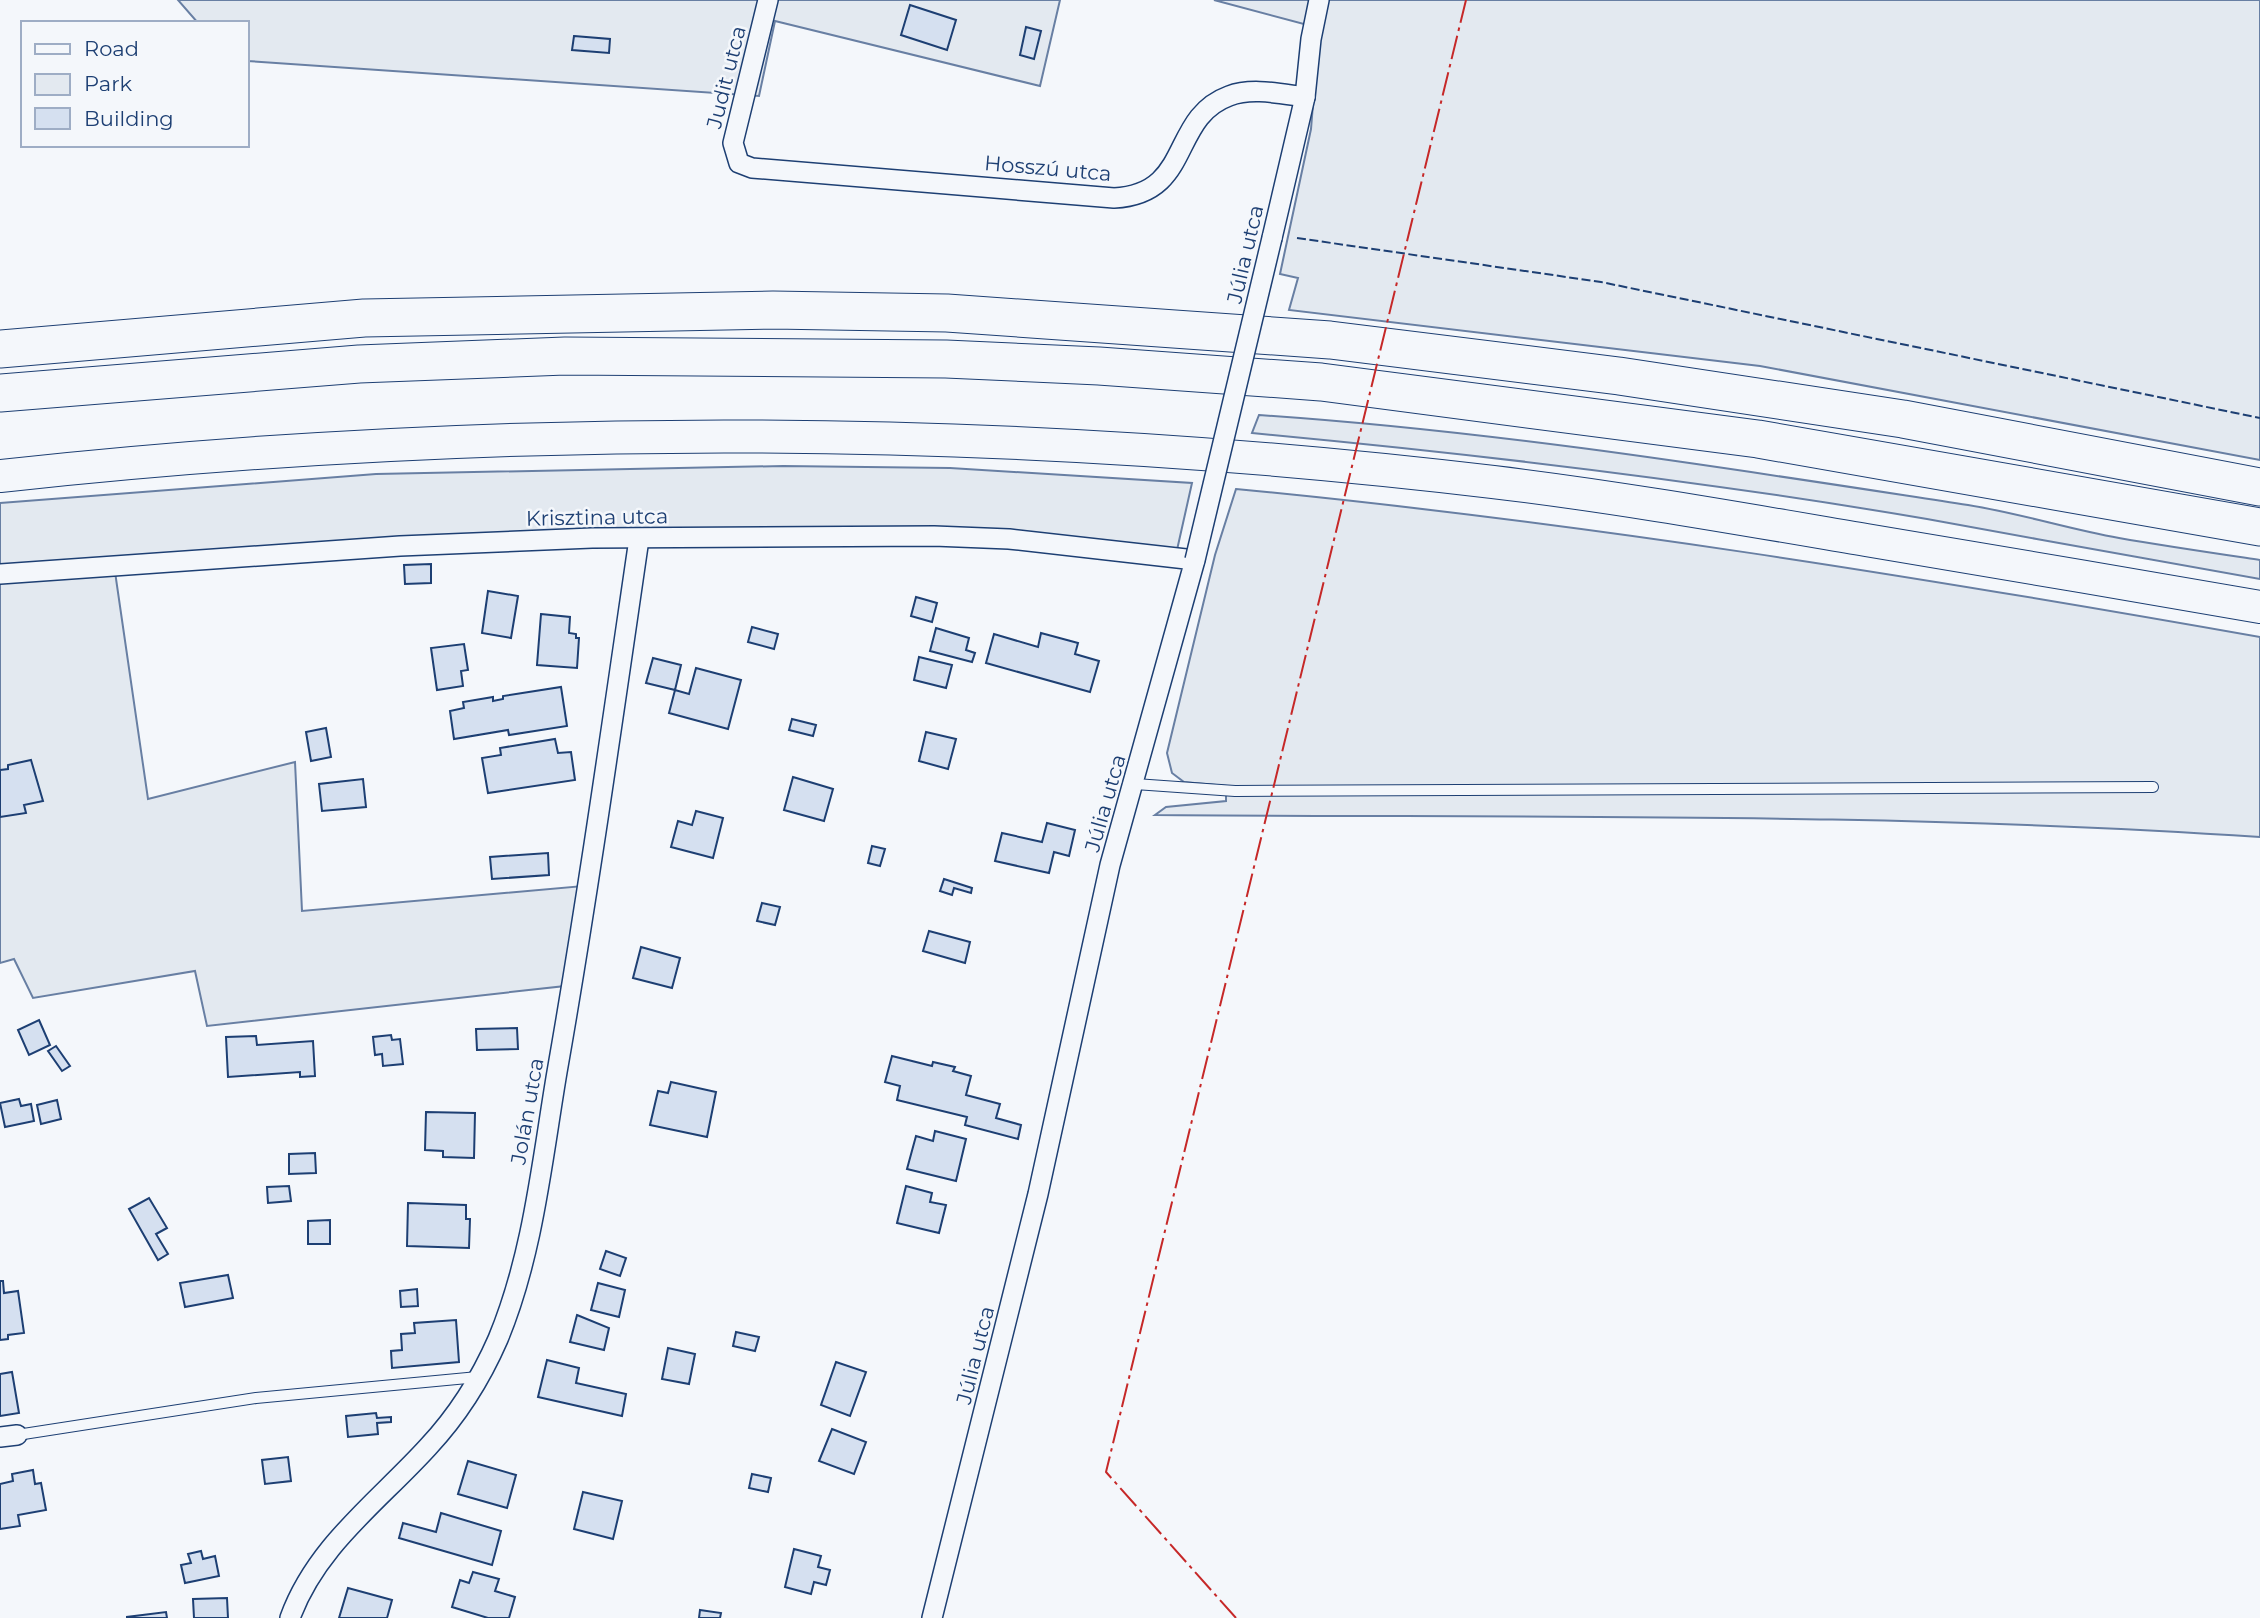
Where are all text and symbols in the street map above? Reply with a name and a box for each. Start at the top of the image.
legend [21,21,248,147]
street label: Judit utca [701,23,751,132]
text: Road [84,36,139,61]
text: Park [84,71,132,96]
text: Building [84,106,174,131]
street label: Hosszú utca [983,150,1113,186]
street label: Júlia utca [1221,202,1268,307]
street label: Krisztina utca [526,503,668,531]
street label: Júlia utca [1079,751,1131,856]
street label: Jolán utca [505,1056,549,1167]
street label: Júlia utca [950,1303,999,1408]

